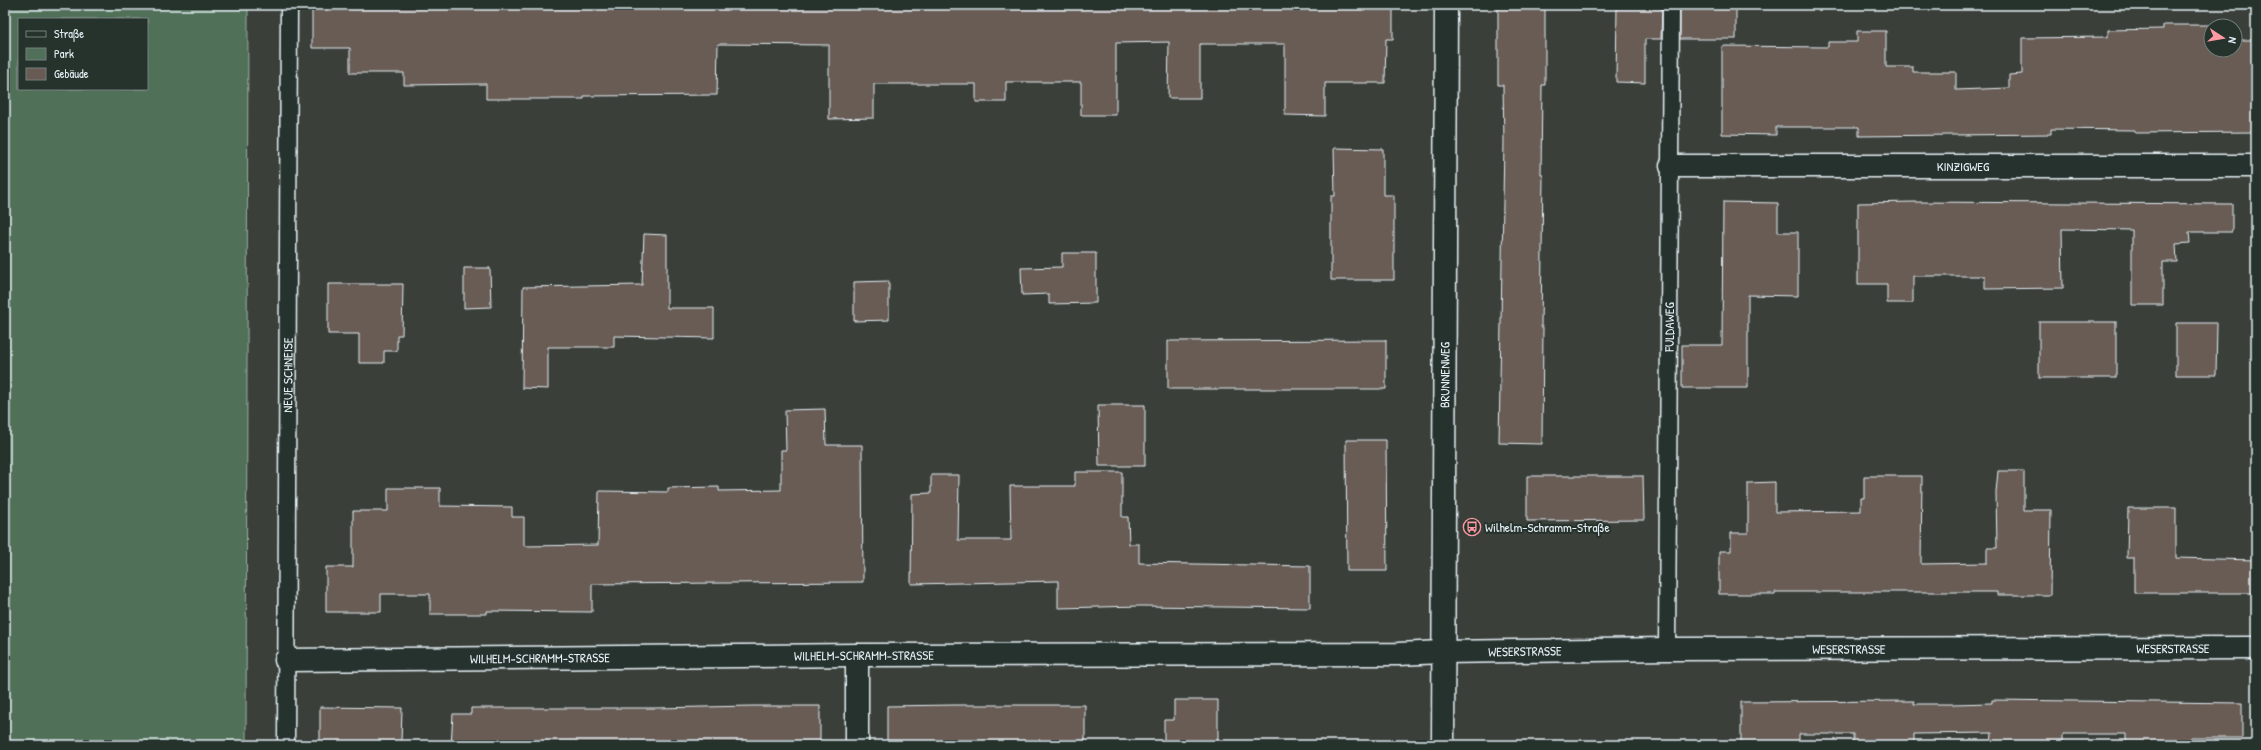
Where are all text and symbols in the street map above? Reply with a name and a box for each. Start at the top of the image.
legend [18,18,148,90]
north arrow [2203,18,2243,58]
text: Straße [54,25,84,42]
text: N [2225,36,2240,45]
text: Park [54,45,74,62]
text: Gebäude [54,65,89,82]
street label: KINZIGWEG [1937,157,1990,175]
street label: FULDAWEG [1660,301,1678,353]
street label: NEUE SCHNEISE [278,337,297,413]
street label: BRUNNENWEG [1435,341,1454,408]
bus stop icon: Wilhelm-Schramm-Straße [1462,517,1482,537]
place label: Wilhelm-Schramm-Straße [1485,518,1610,536]
street label: WESERSTRASSE [2136,639,2210,657]
street label: WESERSTRASSE [1812,640,1886,658]
street label: WESERSTRASSE [1488,641,1562,660]
street label: WILHELM-SCHRAMM-STRASSE [794,646,934,665]
street label: WILHELM-SCHRAMM-STRASSE [470,648,610,667]

